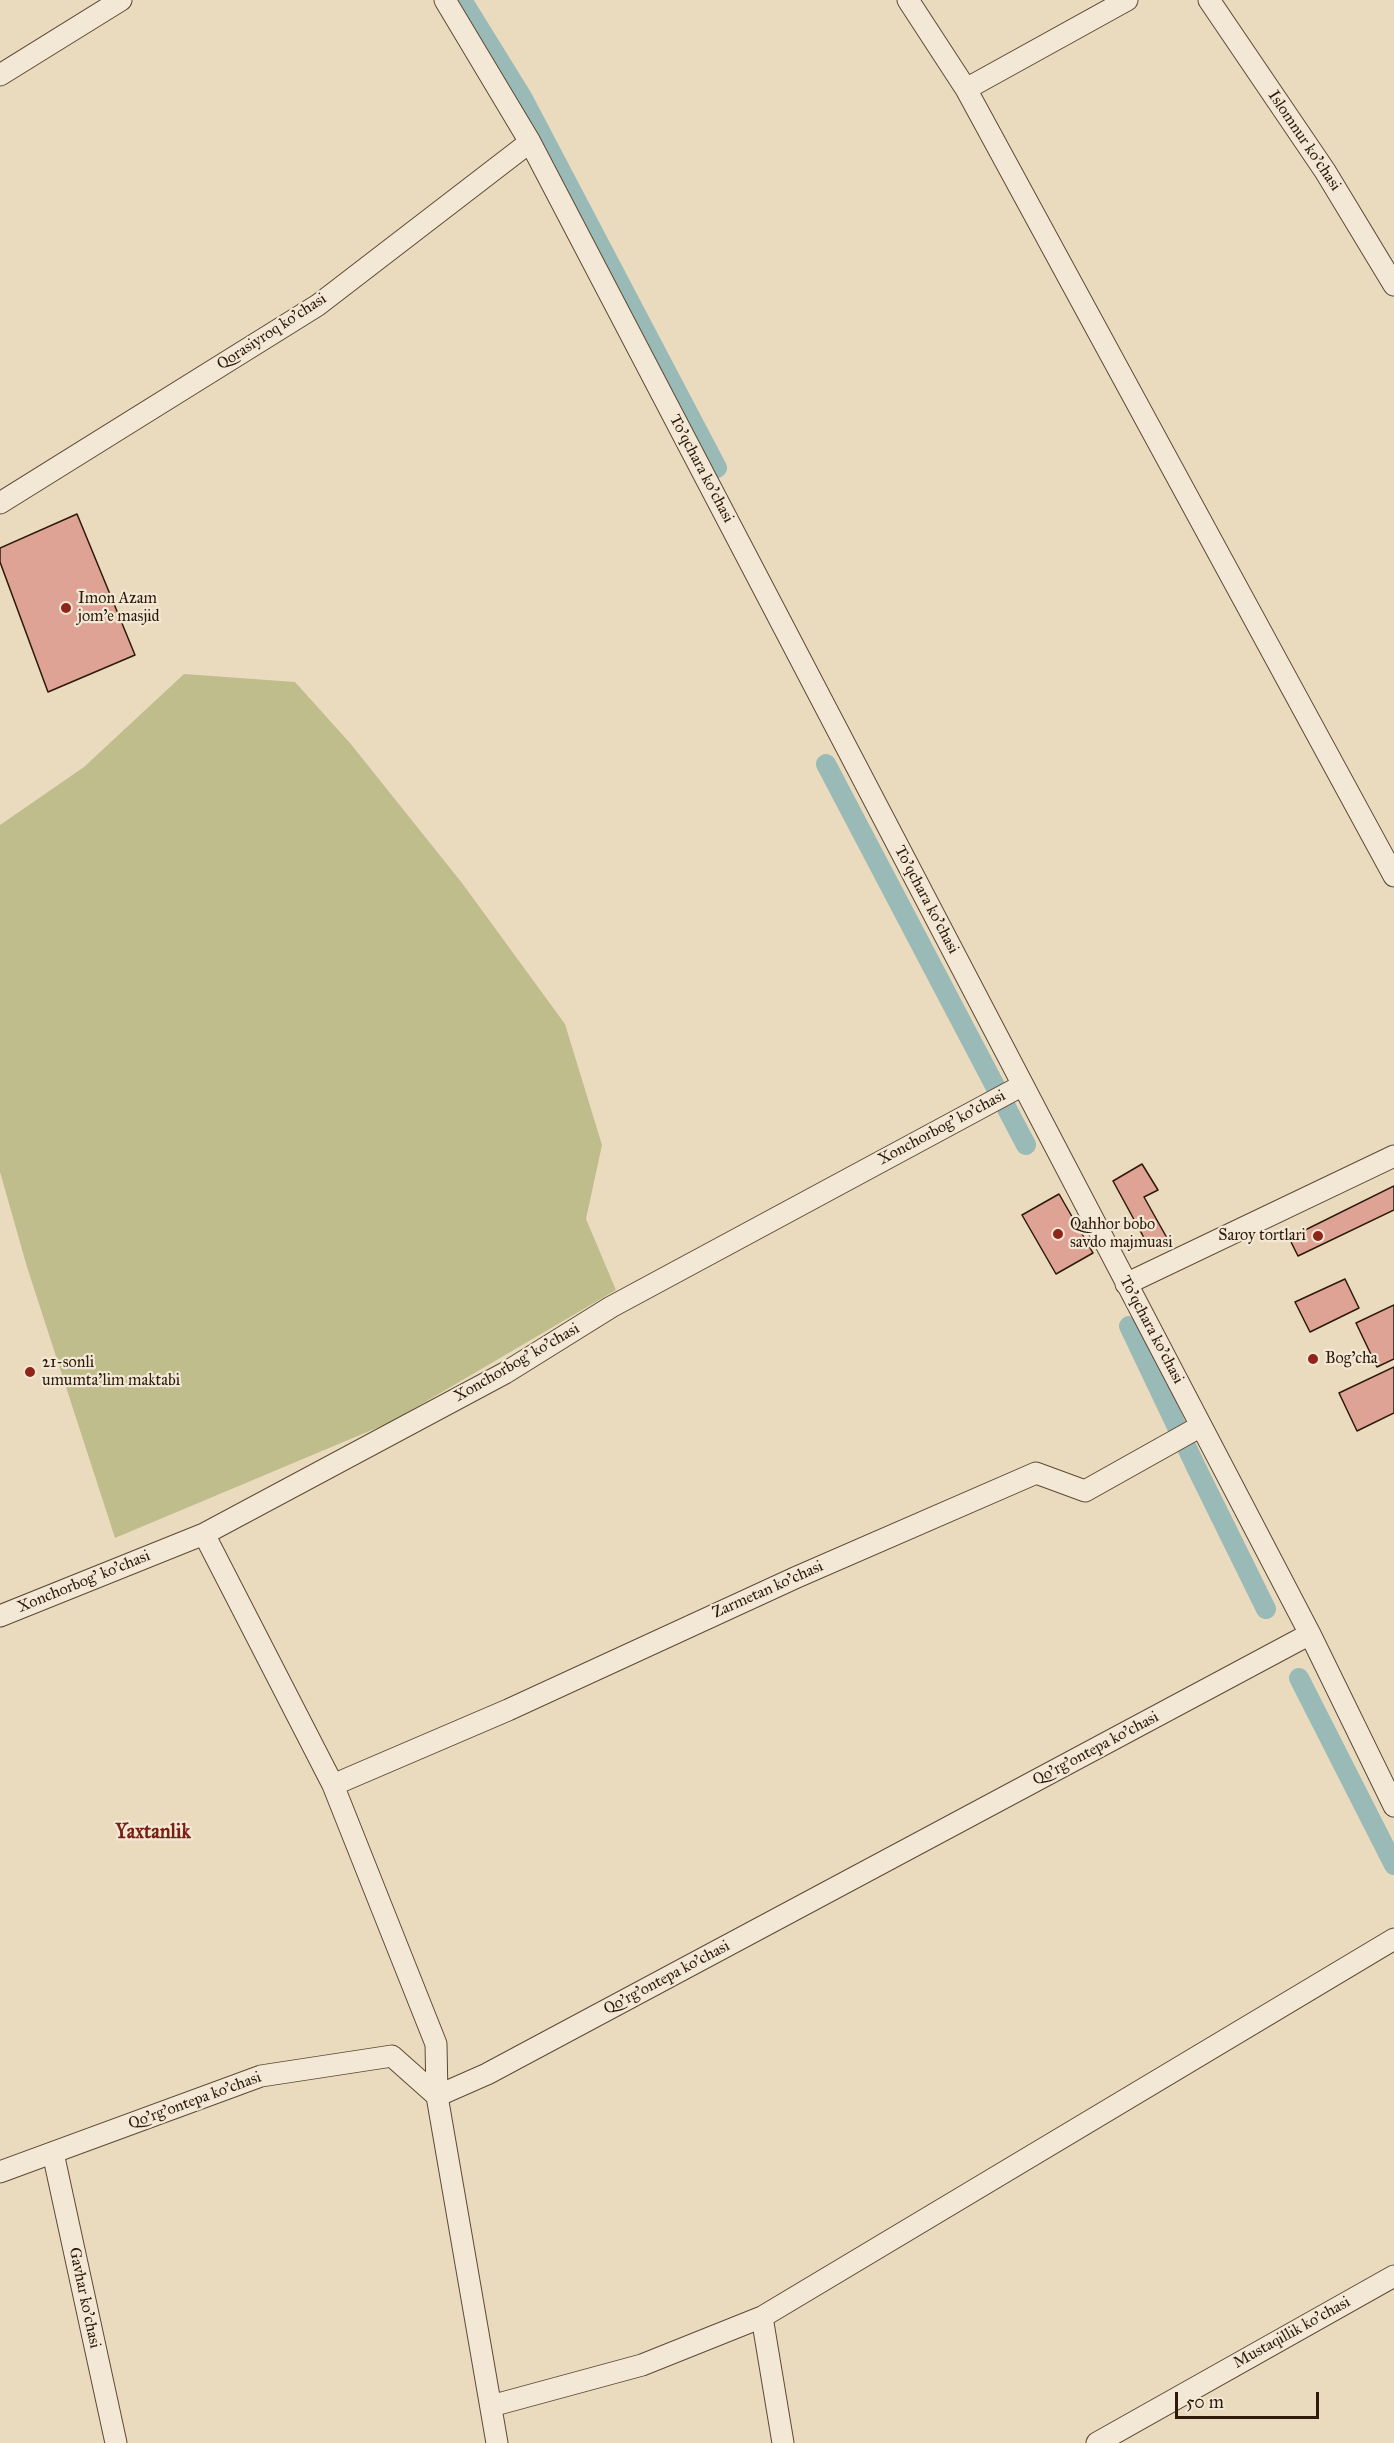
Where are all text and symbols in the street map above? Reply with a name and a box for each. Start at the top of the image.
street label: Islomnur ko'chasi [1263,87,1345,195]
street label: Qorasiyroq ko'chasi [214,289,330,375]
street label: To'qchara ko'chasi [664,412,738,526]
place label: Imon Azam jom'e masjid [78,589,160,627]
marker: Imon Azam jom'e masjid [59,601,73,615]
street label: To'qchara ko'chasi [889,843,963,957]
street label: Xonchorbog' ko'chasi [875,1086,1009,1170]
place label: Qahhor bobo savdo majmuasi [1070,1215,1173,1253]
place label: Saroy tortlari [1218,1226,1306,1246]
marker: Qahhor bobo savdo majmuasi [1051,1227,1065,1241]
marker: Saroy tortlari [1311,1229,1325,1243]
street label: To'qchara ko'chasi [1114,1273,1188,1387]
street label: Xonchorbog' ko'chasi [451,1319,583,1407]
place label: Bog'cha [1325,1349,1378,1369]
marker: Bog'cha [1306,1352,1320,1366]
place label: 21-sonli umumta'lim maktabi [42,1353,180,1391]
marker: 21-sonli umumta'lim maktabi [23,1365,37,1379]
street label: Xonchorbog' ko'chasi [15,1547,153,1617]
street label: Zarmetan ko'chasi [710,1557,826,1623]
street label: Qo'rg'ontepa ko'chasi [1030,1708,1162,1790]
district label: Yaxtanlik [115,1821,191,1845]
street label: Qo'rg'ontepa ko'chasi [601,1937,733,2019]
street label: Qo'rg'ontepa ko'chasi [126,2068,264,2134]
street label: Gavhar ko'chasi [64,2246,104,2350]
street label: Mustaqillik ko'chasi [1230,2293,1354,2373]
scale bar [1178,2380,1322,2418]
text: 50 m [1186,2391,1224,2413]

